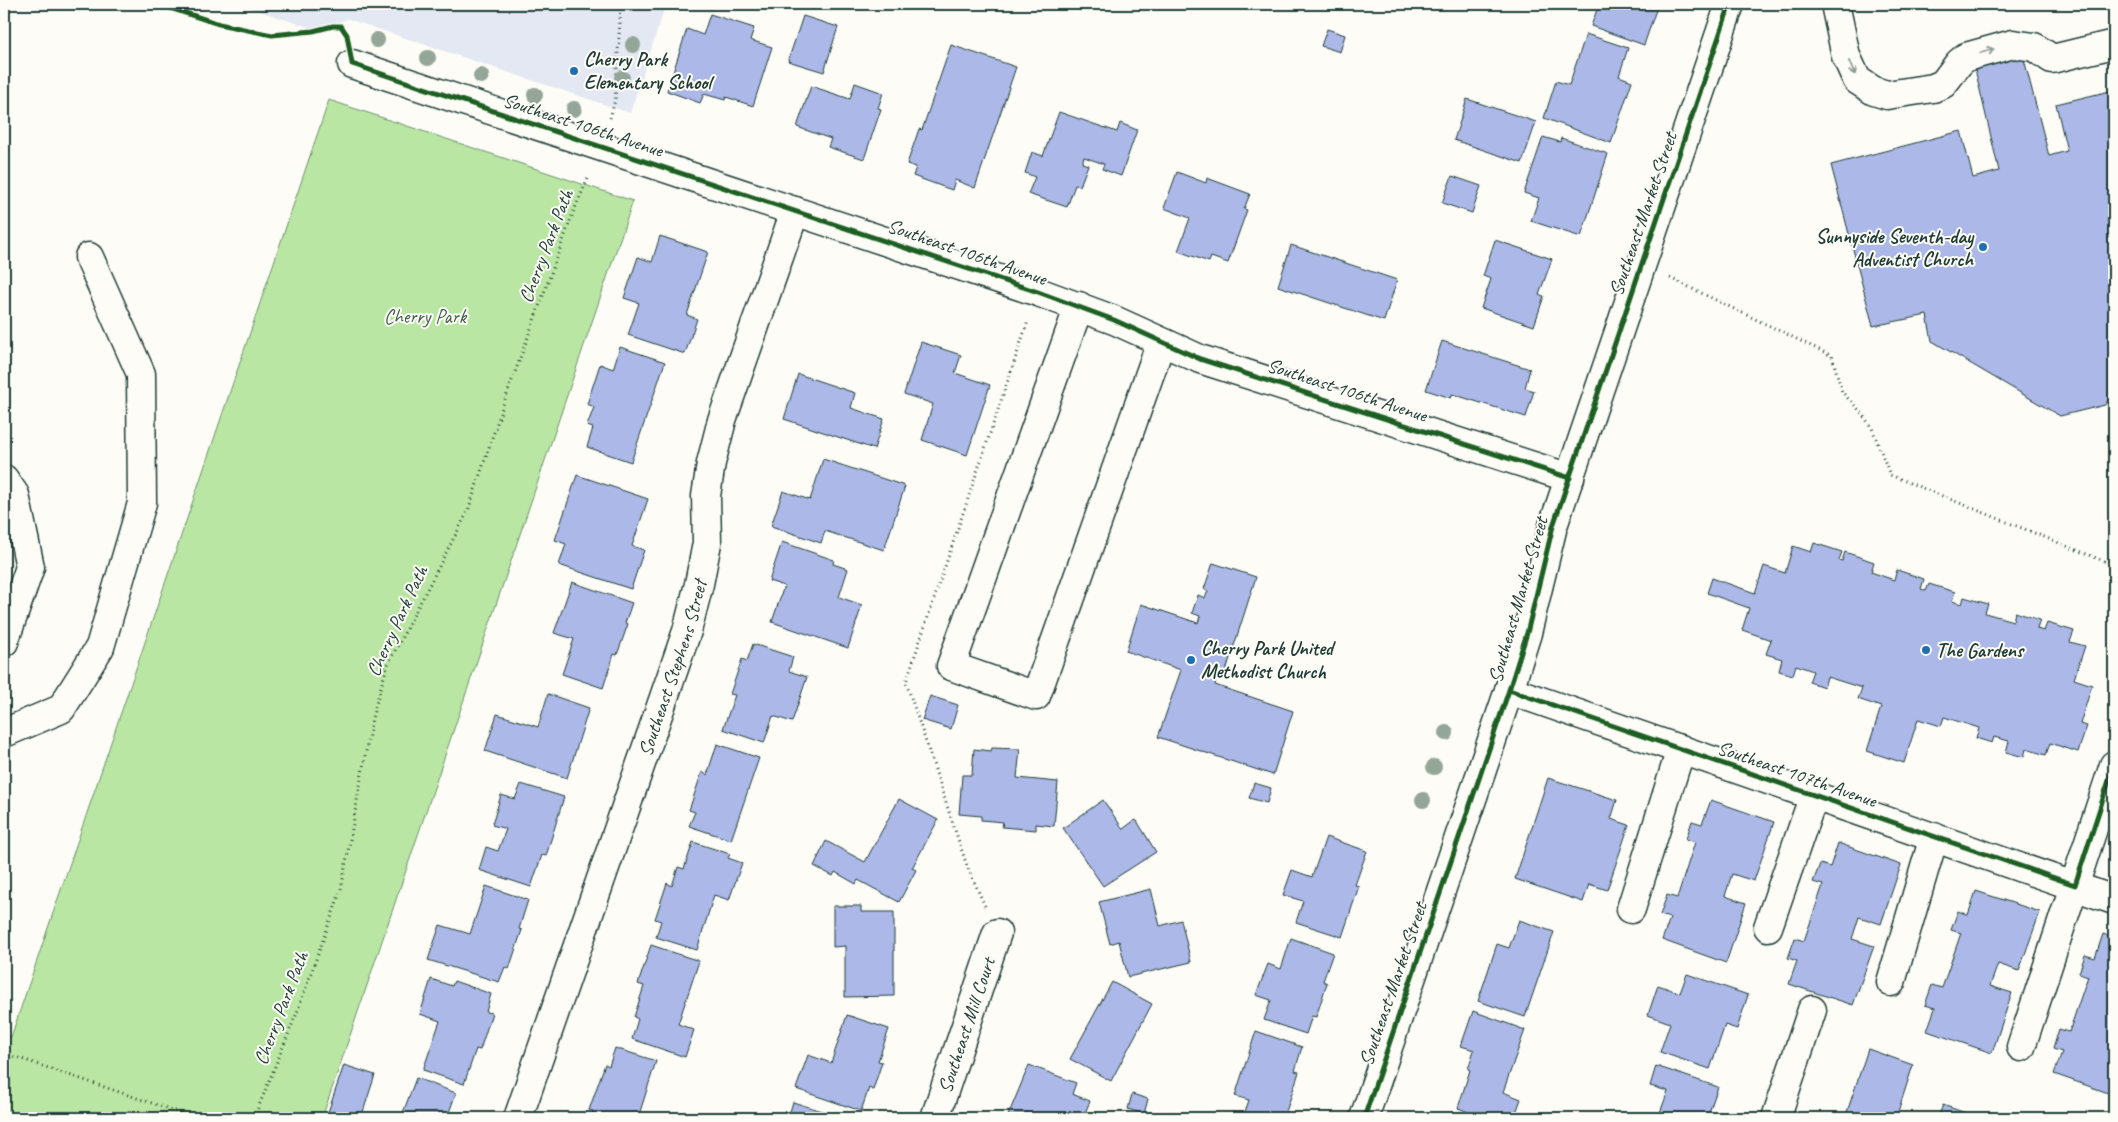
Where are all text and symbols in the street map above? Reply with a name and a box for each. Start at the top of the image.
one-way arrow [1979,46,1995,55]
place label: Cherry Park Elementary School [584,47,714,95]
one-way arrow [1847,60,1857,75]
marker: Cherry Park Elementary School [568,65,580,77]
street label: Southeast 106th Avenue [500,87,668,163]
street label: Southeast Market Street [1603,127,1683,299]
street label: Cherry Park Path [513,185,579,306]
street label: Southeast 106th Avenue [884,213,1051,291]
place label: Sunnyside Seventh-day Adventist Church [1816,224,1975,272]
marker: Sunnyside Seventh-day Adventist Church [1977,241,1989,253]
park label: Cherry Park [384,304,468,329]
street label: Southeast 106th Avenue [1264,352,1432,428]
street label: Southeast Market Street [1482,512,1554,686]
street label: Cherry Park Path [360,561,434,680]
street label: Southeast Stephens Street [632,575,713,759]
place label: Cherry Park United Methodist Church [1201,636,1337,684]
place label: The Gardens [1936,638,2025,663]
marker: The Gardens [1920,644,1932,656]
marker: Cherry Park United Methodist Church [1185,654,1197,666]
street label: Southeast 107th Avenue [1714,735,1881,813]
street label: Southeast Market Street [1353,897,1433,1069]
street label: Cherry Park Path [248,947,314,1068]
street label: Southeast Mill Court [932,952,1001,1096]

